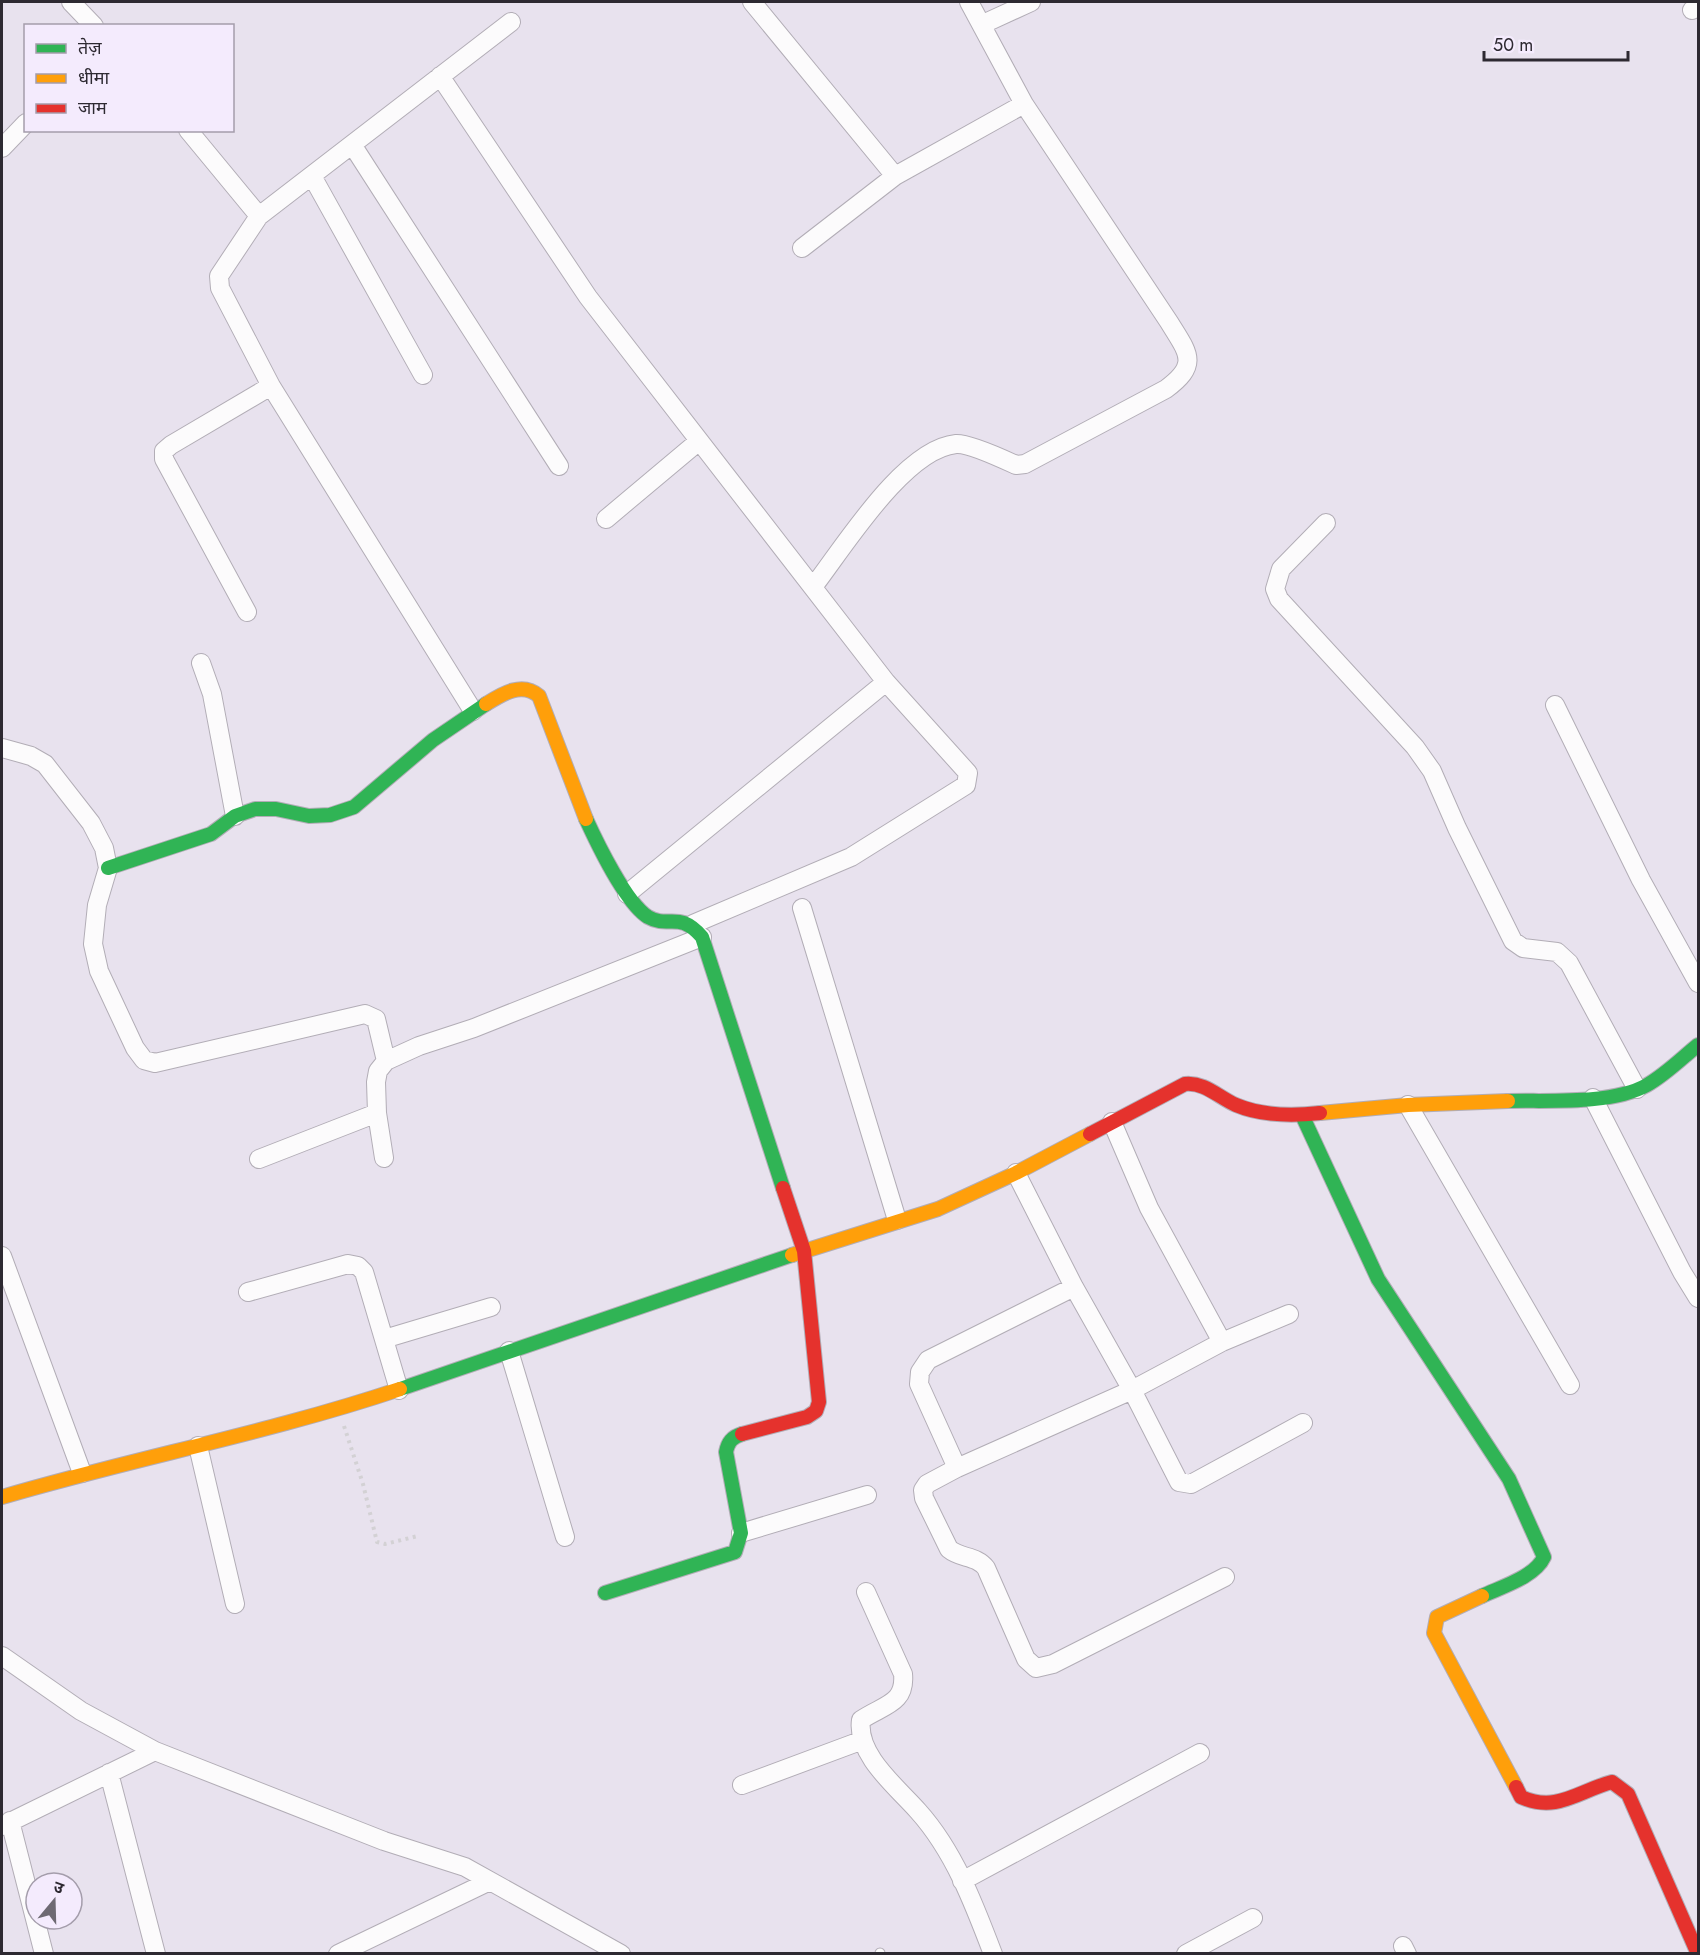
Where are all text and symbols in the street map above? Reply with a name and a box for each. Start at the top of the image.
legend [24,24,234,132]
scale bar [1484,24,1628,62]
text: 50 m [1493,32,1533,58]
text: तेज़ [78,35,102,61]
text: धीमा [78,65,109,91]
text: जाम [78,95,108,121]
north arrow [24,1871,84,1931]
text: उ [51,1875,67,1900]

